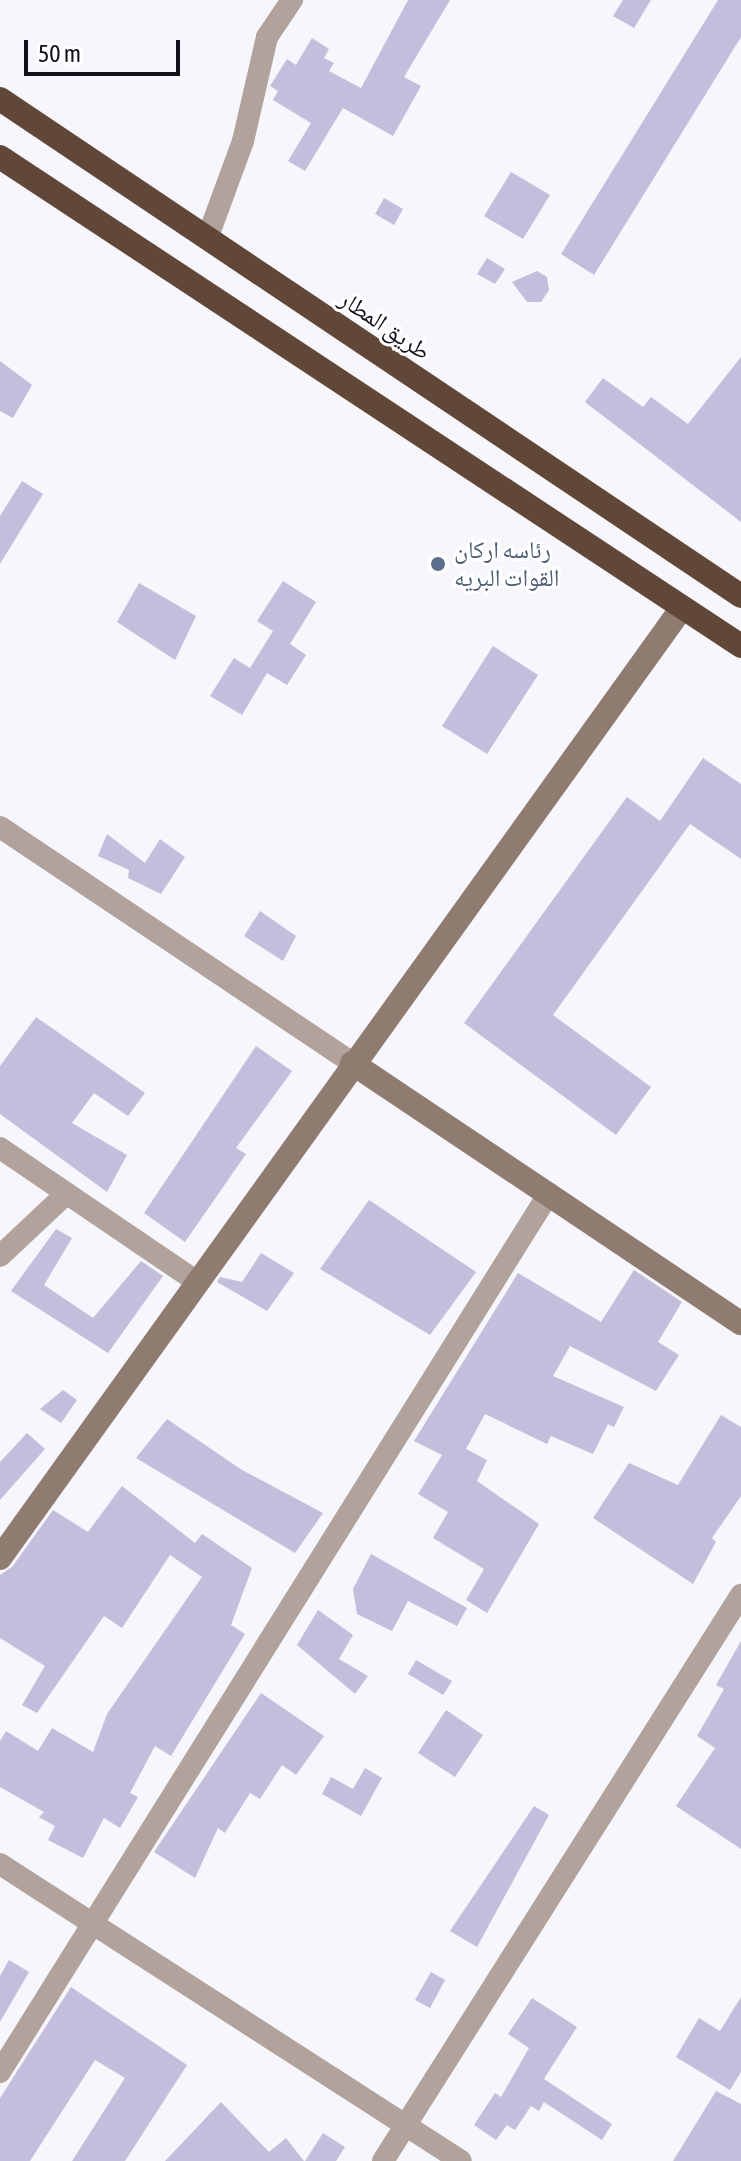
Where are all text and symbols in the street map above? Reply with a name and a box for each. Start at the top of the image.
scale bar [28,24,184,74]
text: 50 m [38,40,81,67]
street label: طريق المطار [334,284,436,366]
place label: رئاسه اركان القوات البريه [454,536,559,592]
marker: رئاسه اركان القوات البريه [429,555,447,573]

